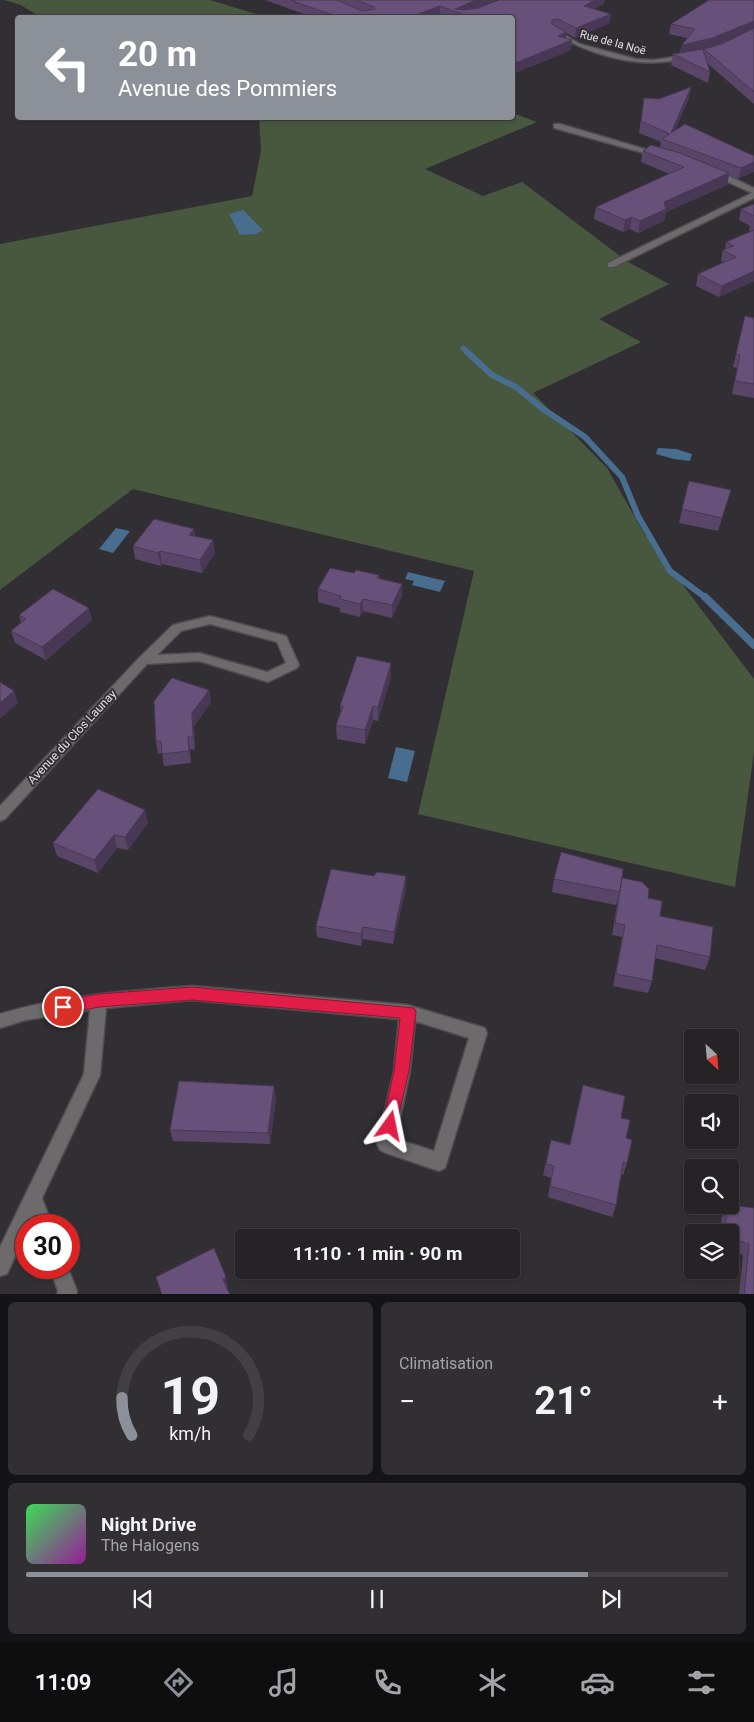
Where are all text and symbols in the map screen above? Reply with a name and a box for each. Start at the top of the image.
street label: Rue de la Noë [579,27,647,58]
text: 20 m [118,34,197,75]
icon: left [35,35,100,100]
text: Avenue des Pommiers [118,76,337,101]
street label: Avenue du Clos Launay [25,687,120,787]
pin [42,986,84,1028]
icon: arrive [49,993,77,1021]
north arrow [684,1029,739,1084]
map controls [684,1029,739,1279]
button: sound [684,1094,739,1149]
position arrow [363,1099,415,1151]
button: search [684,1159,739,1214]
speed limit sign: 30 [15,1214,80,1279]
button: layers [684,1224,739,1279]
text: 11:10 · 1 min · 90 m [292,1242,463,1265]
text: Climatisation [399,1354,493,1373]
text: 19 [161,1366,220,1427]
text: 21° [534,1379,593,1423]
text: − [399,1385,415,1418]
text: + [712,1385,728,1418]
text: km/h [170,1423,211,1444]
text: Night Drive [101,1513,196,1536]
text: The Halogens [101,1536,200,1555]
icon: previous [129,1585,157,1613]
icon: pause [363,1585,391,1613]
icon: next [597,1585,625,1613]
icon: directions [161,1665,196,1700]
icon: music [266,1665,301,1700]
icon: phone [370,1665,405,1700]
icon: climate [475,1665,510,1700]
icon: car [580,1665,615,1700]
icon: filters [684,1665,719,1700]
text: 11:09 [35,1670,91,1695]

